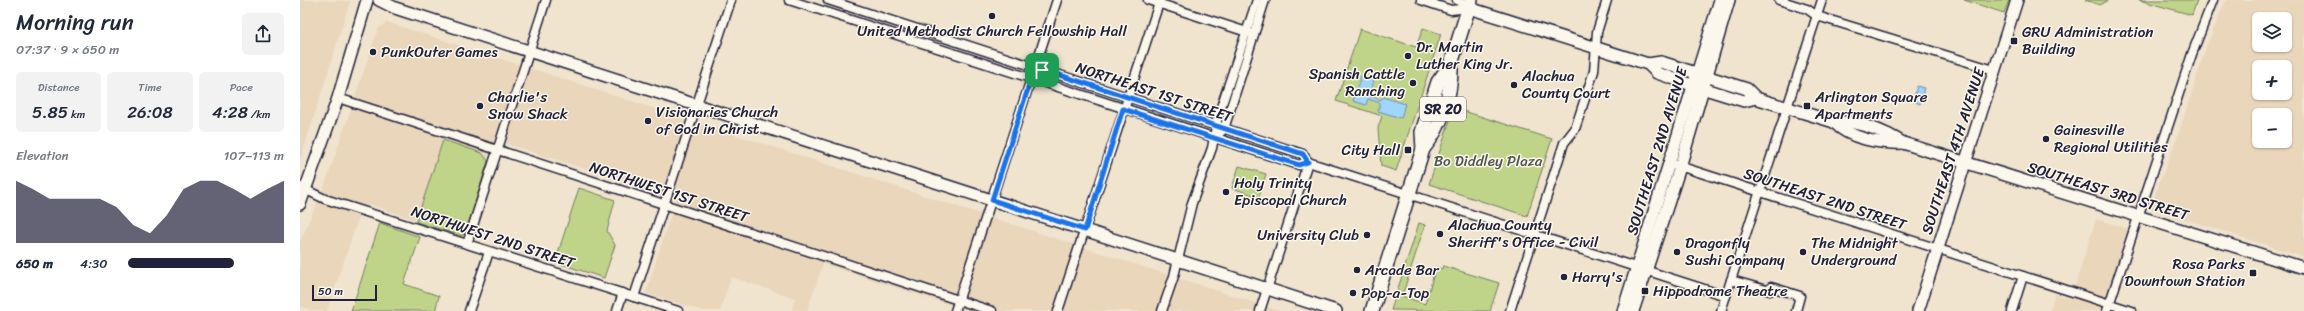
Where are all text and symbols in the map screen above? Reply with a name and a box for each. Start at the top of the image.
text: Morning run [16,3,134,42]
marker: United Methodist Church Fellowship Hall [987,11,997,21]
map controls [2252,12,2292,148]
button: layers [2252,12,2292,52]
button: share [242,13,284,55]
place label: United Methodist Church Fellowship Hall [857,18,1128,44]
place label: GRU Administration Building [2022,19,2153,62]
place label: Dr. Martin Luther King Jr. [1416,34,1514,77]
marker: GRU Administration Building [2009,36,2019,46]
text: 07:37 · 9 × 650 m [16,38,119,61]
place label: PunkOuter Games [381,39,498,65]
marker: PunkOuter Games [368,47,378,57]
marker: Dr. Martin Luther King Jr. [1403,51,1413,61]
pin [1025,53,1059,87]
street label: NORTHEAST 1ST STREET [1072,54,1237,130]
icon: arrive [1031,59,1053,81]
button: + [2252,60,2292,100]
place label: Spanish Cattle Ranching [1309,61,1405,104]
street label: SOUTHEAST 2ND AVENUE [1619,62,1695,238]
place label: Alachua County Court [1521,63,1611,106]
street label: SOUTHEAST 4TH AVENUE [1914,63,1993,238]
text: Distance [38,78,80,97]
text: Time [138,78,162,97]
text: Pace [230,78,253,97]
marker: Spanish Cattle Ranching [1408,78,1418,88]
marker: Alachua County Court [1509,80,1519,90]
place label: Charlie's Snow Shack [488,84,568,127]
place label: Arlington Square Apartments [1814,84,1928,127]
text: 5.85 [32,97,68,127]
text: 26:08 [127,97,173,127]
text: 4:28 [212,97,248,127]
road number: SR 20 [1420,97,1466,121]
place label: Visionaries Church of God in Christ [656,99,778,142]
marker: Charlie's Snow Shack [475,101,485,111]
marker: Arlington Square Apartments [1802,101,1812,111]
text: km [68,105,85,124]
text: /km [248,105,271,124]
button: − [2252,108,2292,148]
marker: Visionaries Church of God in Christ [643,116,653,126]
place label: Gainesville Regional Utilities [2054,117,2168,160]
marker: Gainesville Regional Utilities [2041,134,2051,144]
place label: City Hall [1342,137,1401,163]
text: Elevation [16,144,69,167]
text: 107–113 m [224,144,284,167]
marker: City Hall [1403,145,1413,155]
park label: Bo Diddley Plaza [1434,148,1543,174]
street label: NORTHWEST 1ST STREET [586,154,754,231]
street label: SOUTHEAST 3RD STREET [2024,154,2193,228]
street label: SOUTHEAST 2ND STREET [1740,160,1911,238]
place label: Holy Trinity Episcopal Church [1234,170,1347,213]
marker: Holy Trinity Episcopal Church [1221,187,1231,197]
street label: NORTHWEST 2ND STREET [408,198,580,276]
place label: Alachua County Sheriff's Office - Civil [1447,212,1599,255]
place label: University Club [1257,222,1359,248]
marker: Alachua County Sheriff's Office - Civil [1435,229,1445,239]
marker: University Club [1362,230,1372,240]
place label: Dragonfly Sushi Company [1685,230,1785,273]
place label: The Midnight Underground [1811,230,1898,273]
marker: Dragonfly Sushi Company [1672,247,1682,257]
marker: The Midnight Underground [1798,247,1808,257]
place label: Rosa Parks Downtown Station [2125,251,2245,294]
text: 650 m [16,252,53,275]
text: 4:30 [80,252,107,275]
place label: Arcade Bar [1364,257,1440,283]
place label: Harry's [1572,264,1623,290]
marker: Arcade Bar [1352,265,1362,275]
marker: Rosa Parks Downtown Station [2248,268,2258,278]
marker: Harry's [1559,272,1569,282]
place label: Hippodrome Theatre [1653,278,1788,304]
place label: Pop-a-Top [1361,280,1429,306]
text: 50 m [318,282,343,301]
scale bar [312,283,377,302]
marker: Hippodrome Theatre [1640,286,1650,296]
marker: Pop-a-Top [1348,288,1358,298]

